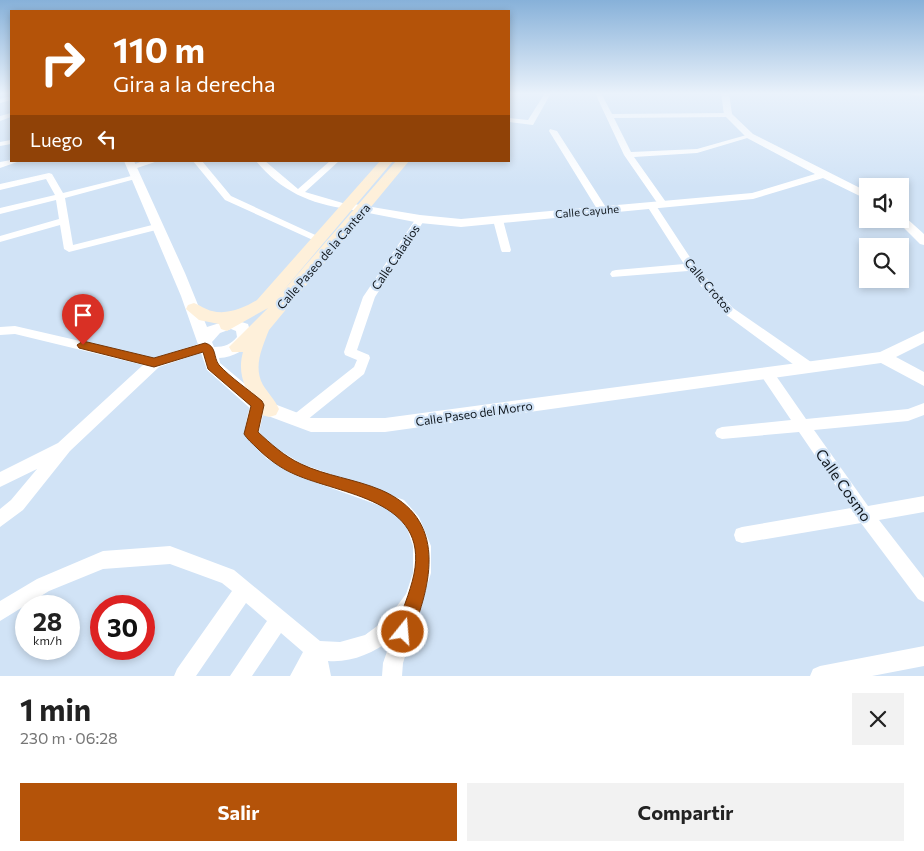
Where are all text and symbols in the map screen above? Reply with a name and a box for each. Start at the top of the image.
text: 110 m [113,27,205,70]
icon: right [30,30,95,95]
text: Gira a la derecha [113,70,275,97]
icon: left [93,125,121,153]
text: Luego [30,128,83,151]
map controls [859,178,909,288]
button: sound [859,178,909,228]
street label: Calle Paseo de la Cantera [273,200,373,312]
street label: Calle Cayuhe [555,202,620,220]
street label: Calle Caladios [368,222,422,292]
button: search [859,238,909,288]
street label: Calle Crotos [682,255,736,315]
pin [62,294,104,345]
icon: arrive [69,301,97,329]
street label: Calle Paseo del Morro [415,398,533,428]
street label: Calle Cosmo [812,445,876,525]
speed limit sign: 30 [90,595,155,660]
position arrow [376,605,428,657]
text: 28 [33,606,62,636]
text: km/h [33,633,62,647]
text: 1 min [20,690,91,727]
button: close [852,693,904,745]
text: 230 m · 06:28 [20,728,118,747]
button: Salir [20,783,457,841]
button: Compartir [467,783,904,841]

